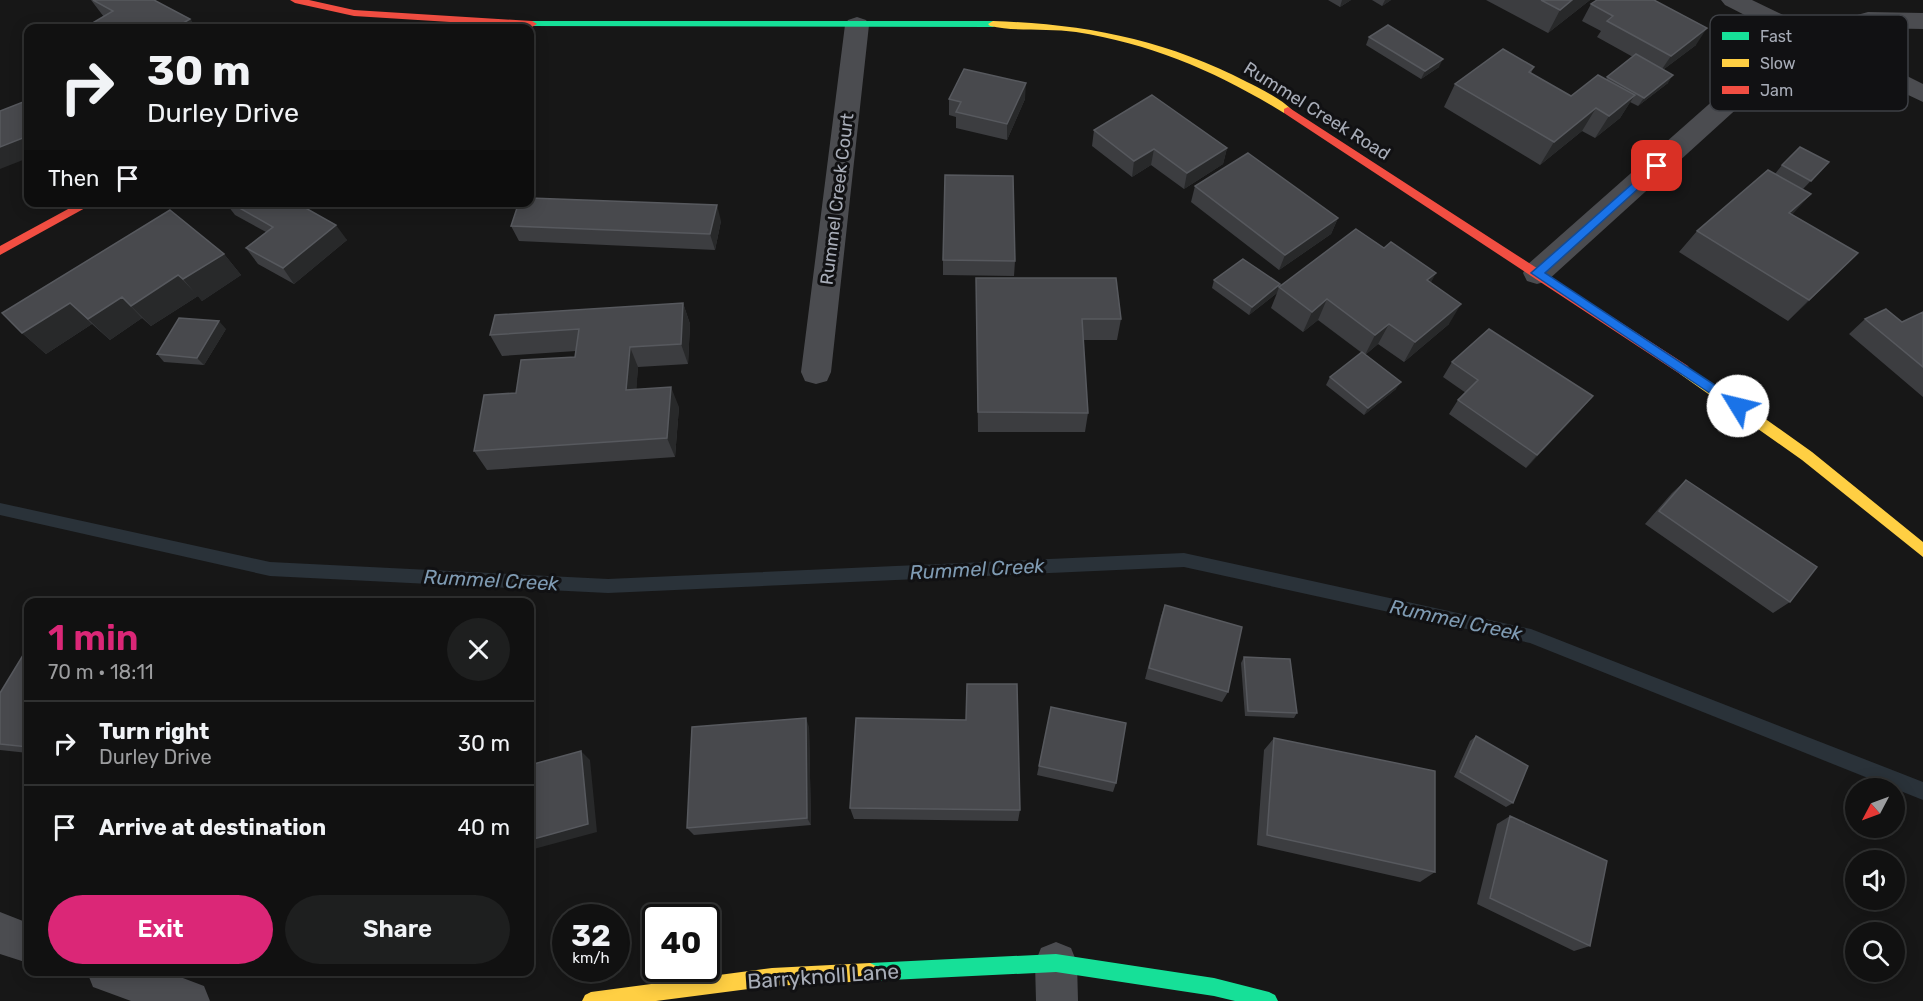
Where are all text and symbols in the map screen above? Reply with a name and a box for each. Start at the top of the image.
legend [1710,15,1908,111]
text: Fast [1760,27,1792,46]
text: 30 m [147,46,251,96]
icon: right [48,48,126,126]
text: Slow [1760,54,1796,73]
street label: Rummel Creek Road [1240,57,1394,165]
text: Jam [1760,81,1793,100]
text: Durley Drive [147,97,299,129]
street label: Rummel Creek Court [816,112,858,286]
pin [1631,140,1682,191]
icon: arrive [1640,149,1673,182]
icon: arrive [111,162,144,195]
text: Then [48,165,99,192]
position arrow [1706,374,1770,438]
water label: Rummel Creek [909,553,1046,585]
water label: Rummel Creek [423,564,560,596]
water label: Rummel Creek [1387,594,1525,646]
text: 1 min [48,616,139,659]
button: close [447,618,510,681]
text: 70 m · 18:11 [48,660,154,684]
text: Turn right [99,718,209,745]
icon: right [48,727,81,760]
text: 30 m [458,730,510,757]
text: Durley Drive [99,745,212,769]
north arrow [1845,778,1905,838]
map controls [1845,778,1905,982]
icon: arrive [48,811,81,844]
text: Arrive at destination [99,814,326,841]
text: 40 m [457,814,510,841]
button: sound [1845,850,1905,910]
button: Exit [48,895,273,964]
button: Share [285,895,510,964]
speed limit sign: 40 [642,904,720,982]
text: 32 [571,918,611,954]
button: search [1845,922,1905,982]
text: km/h [572,949,610,967]
street label: Barryknoll Lane [746,958,900,994]

